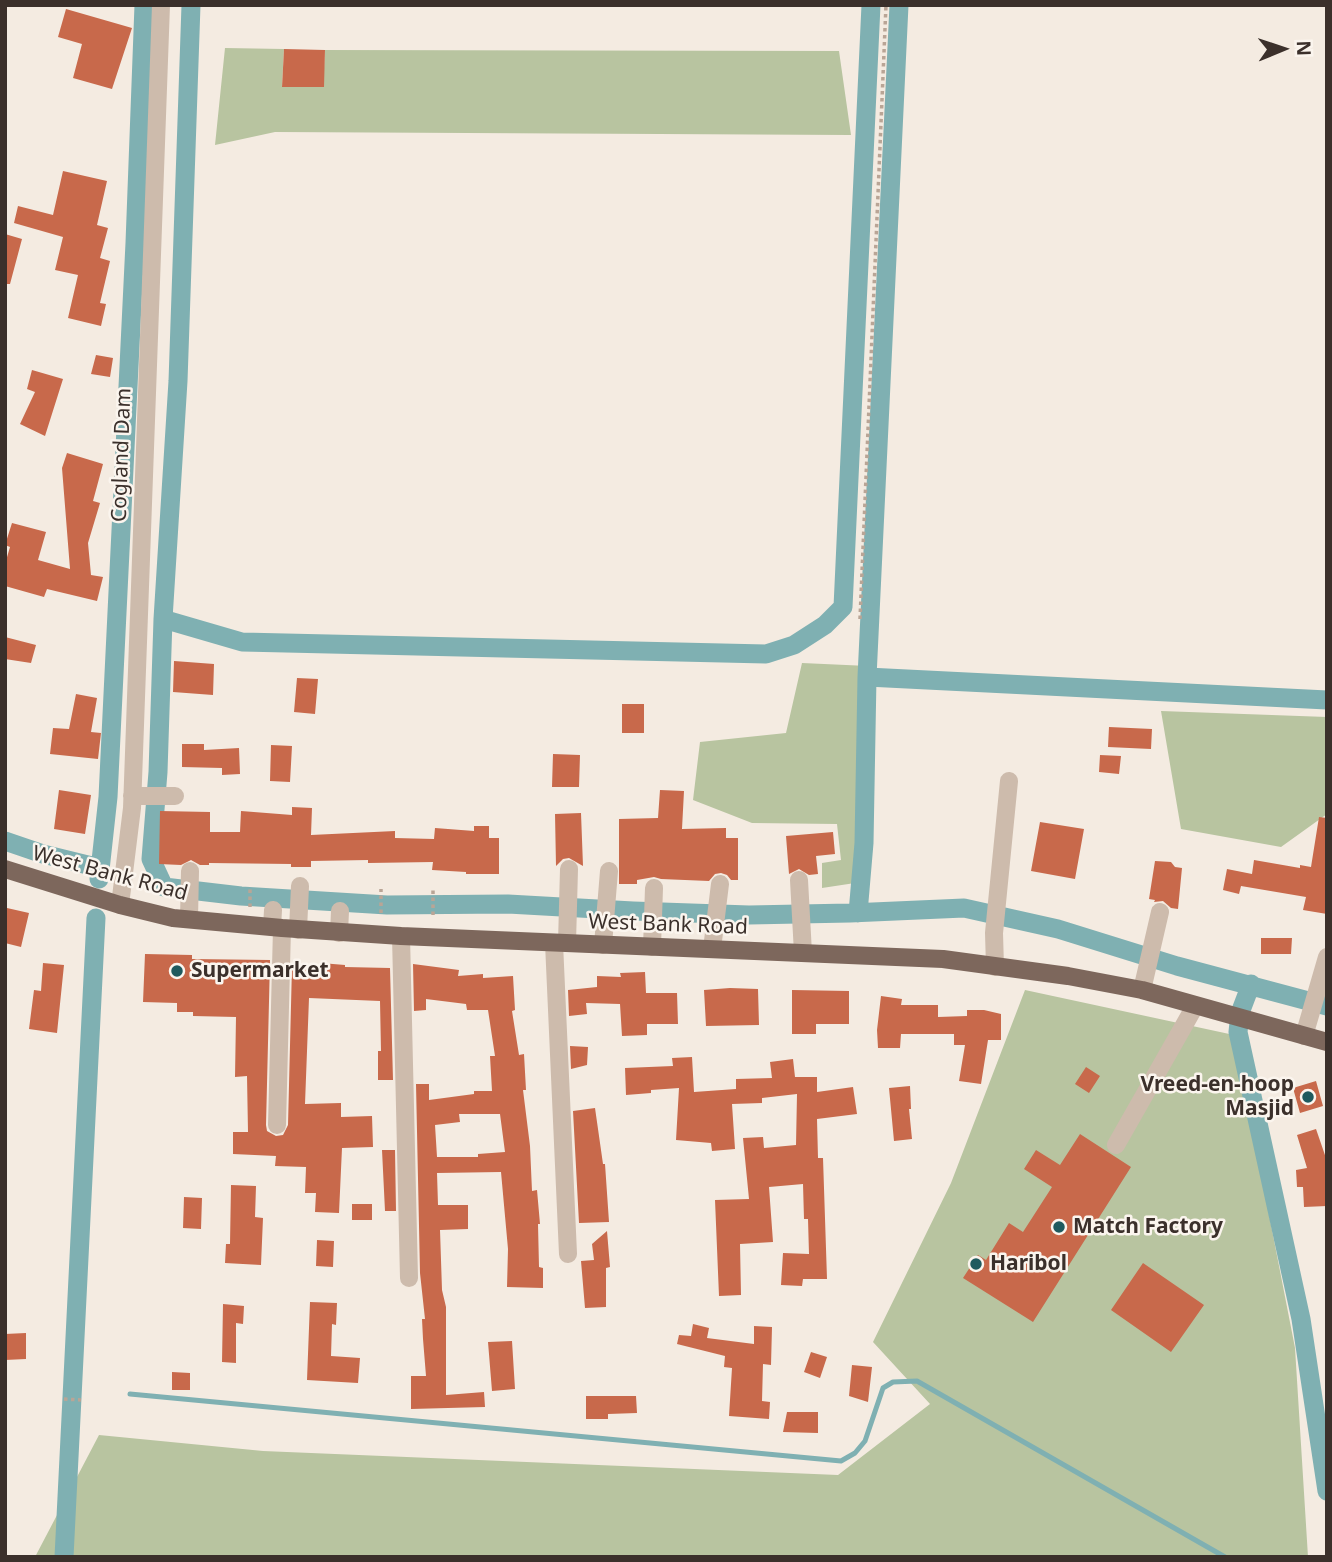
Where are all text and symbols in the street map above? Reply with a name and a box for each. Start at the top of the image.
north arrow [1248,14,1318,84]
text: N [1291,40,1317,56]
street label: Cogland Dam [107,388,137,522]
street label: West Bank Road [30,841,190,907]
street label: West Bank Road [588,910,748,940]
place label: Supermarket [191,958,329,984]
marker: Supermarket [169,963,185,979]
place label: Vreed-en-hoop Masjid [1140,1072,1294,1122]
marker: Vreed-en-hoop Masjid [1300,1089,1316,1105]
place label: Match Factory [1073,1214,1223,1240]
marker: Match Factory [1051,1219,1067,1235]
place label: Haribol [990,1251,1067,1277]
marker: Haribol [968,1256,984,1272]

